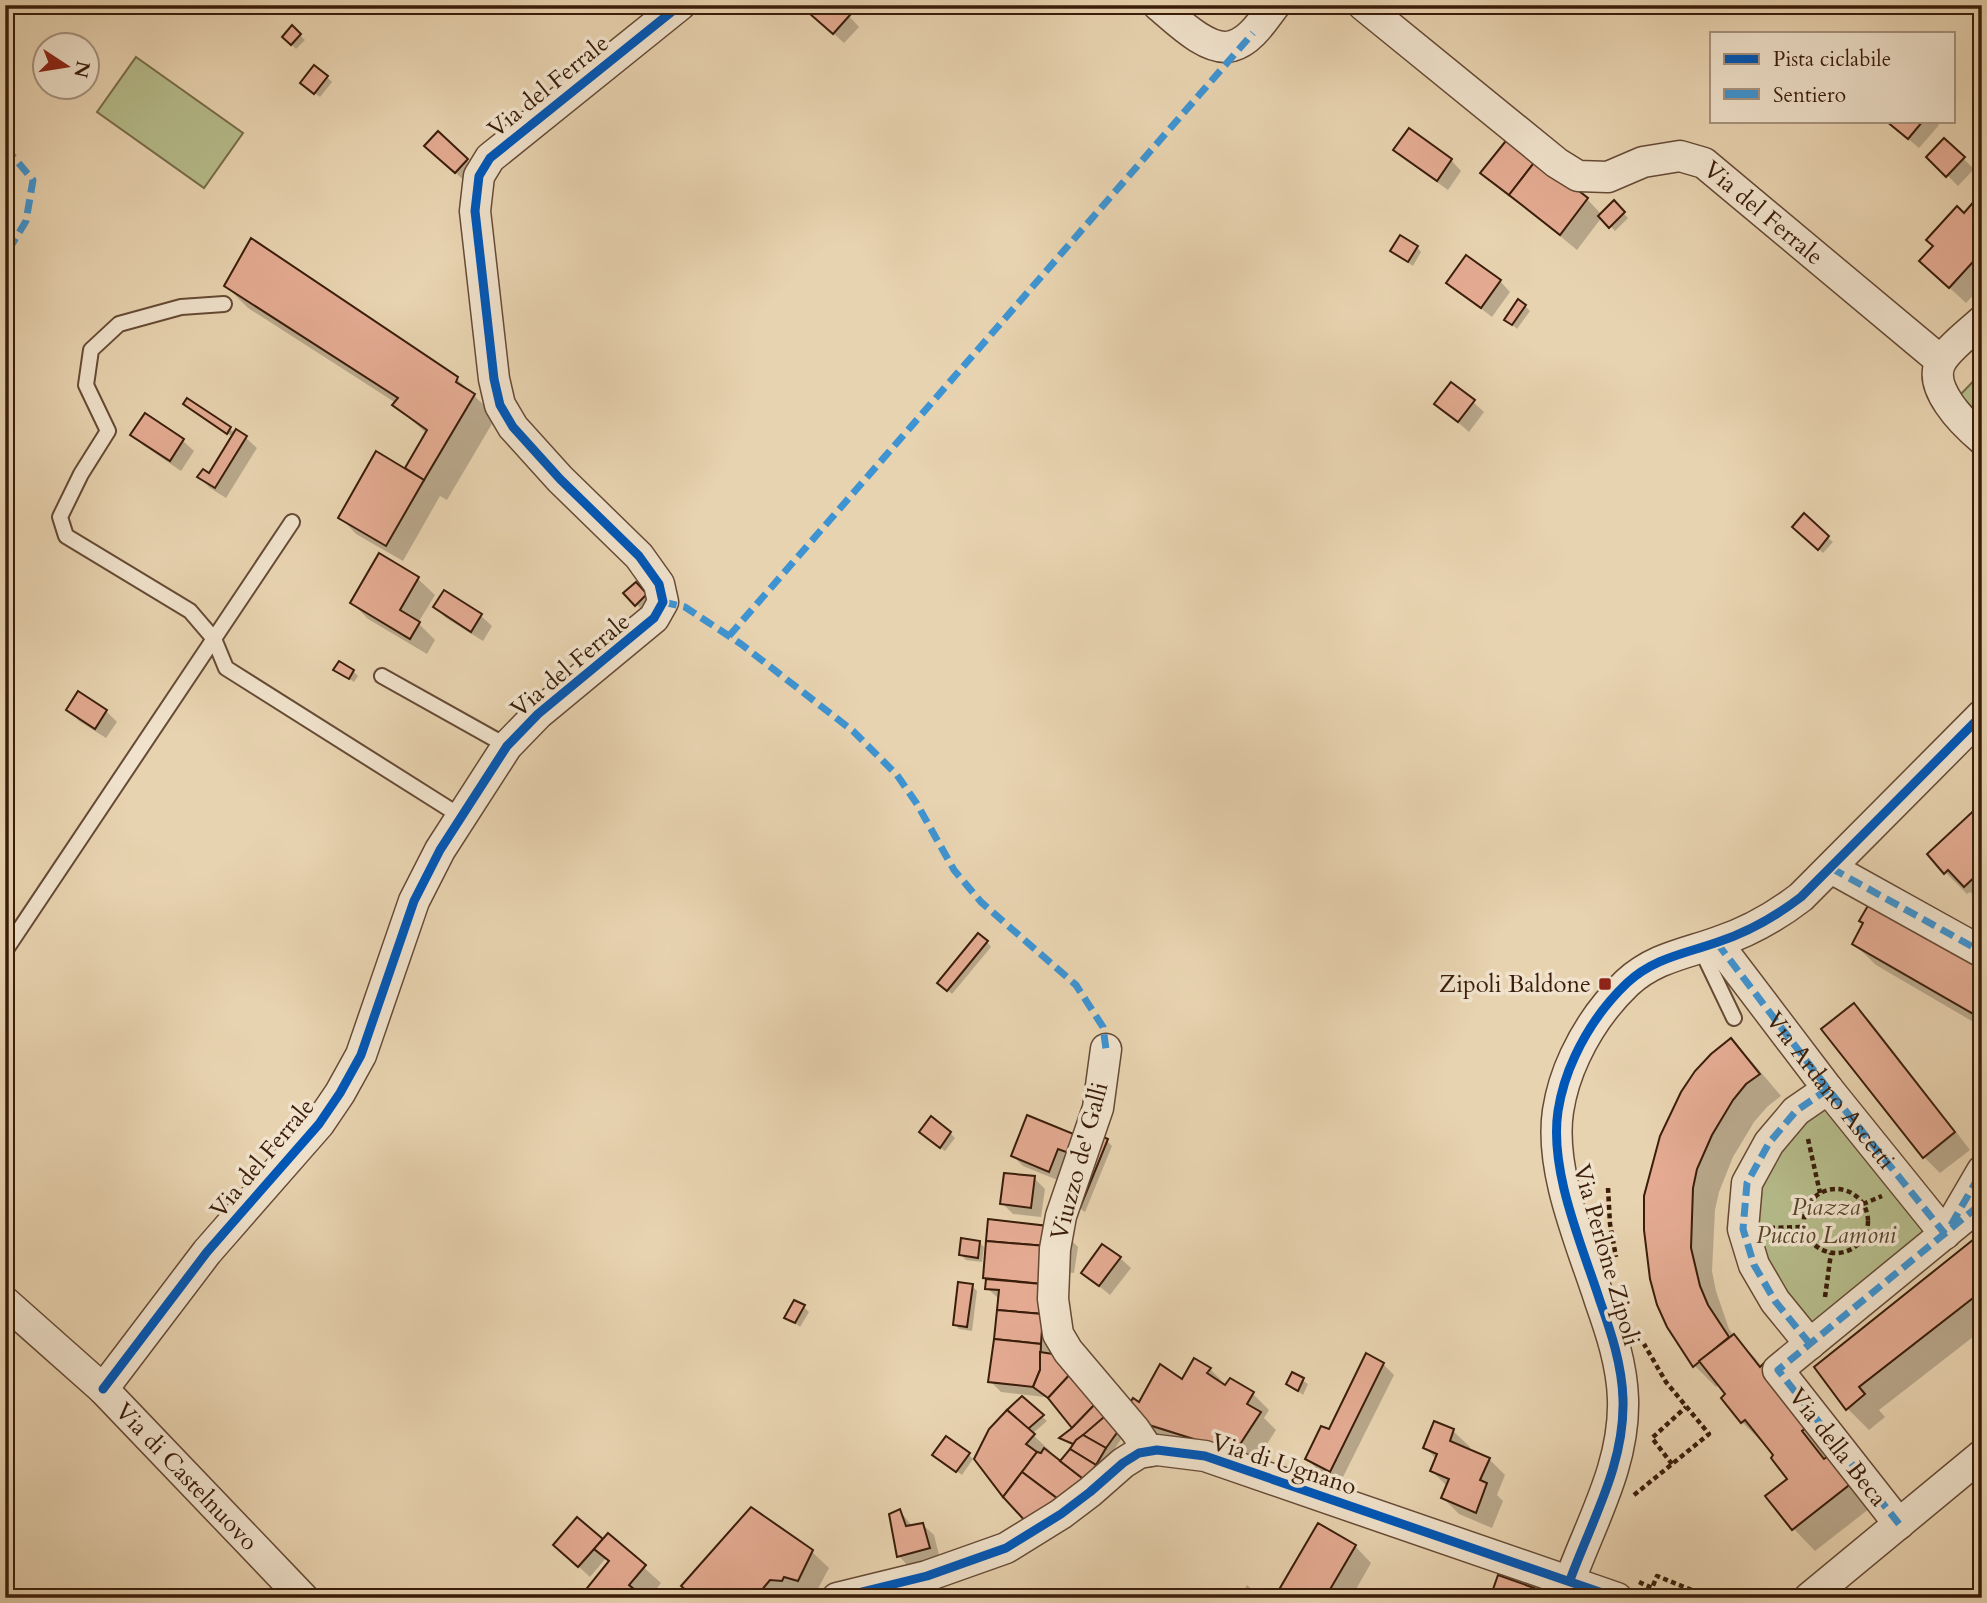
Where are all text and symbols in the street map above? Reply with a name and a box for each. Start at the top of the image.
street label: Via del Ferrale [481,27,616,145]
north arrow [32,32,102,102]
legend [1710,32,1955,122]
text: Pista ciclabile [1773,45,1891,74]
text: N [67,59,96,81]
text: Sentiero [1773,81,1846,110]
street label: Via del Ferrale [1696,153,1830,273]
street label: Via del Ferrale [503,606,637,725]
place label: Zipoli Baldone [1439,968,1591,1001]
marker: Zipoli Baldone [1597,976,1613,992]
street label: Via Ardano Ascetti [1758,1005,1903,1177]
street label: Viuzzo de' Galli [1043,1078,1116,1244]
street label: Via del Ferrale [203,1091,322,1225]
street label: Via Perlone Zipoli [1565,1160,1648,1350]
park label: Piazza Puccio Lamoni [1756,1191,1896,1252]
street label: Via della Beca [1781,1381,1895,1514]
street label: Via di Castelnuovo [107,1395,265,1558]
street label: Via di Ugnano [1207,1425,1361,1503]

